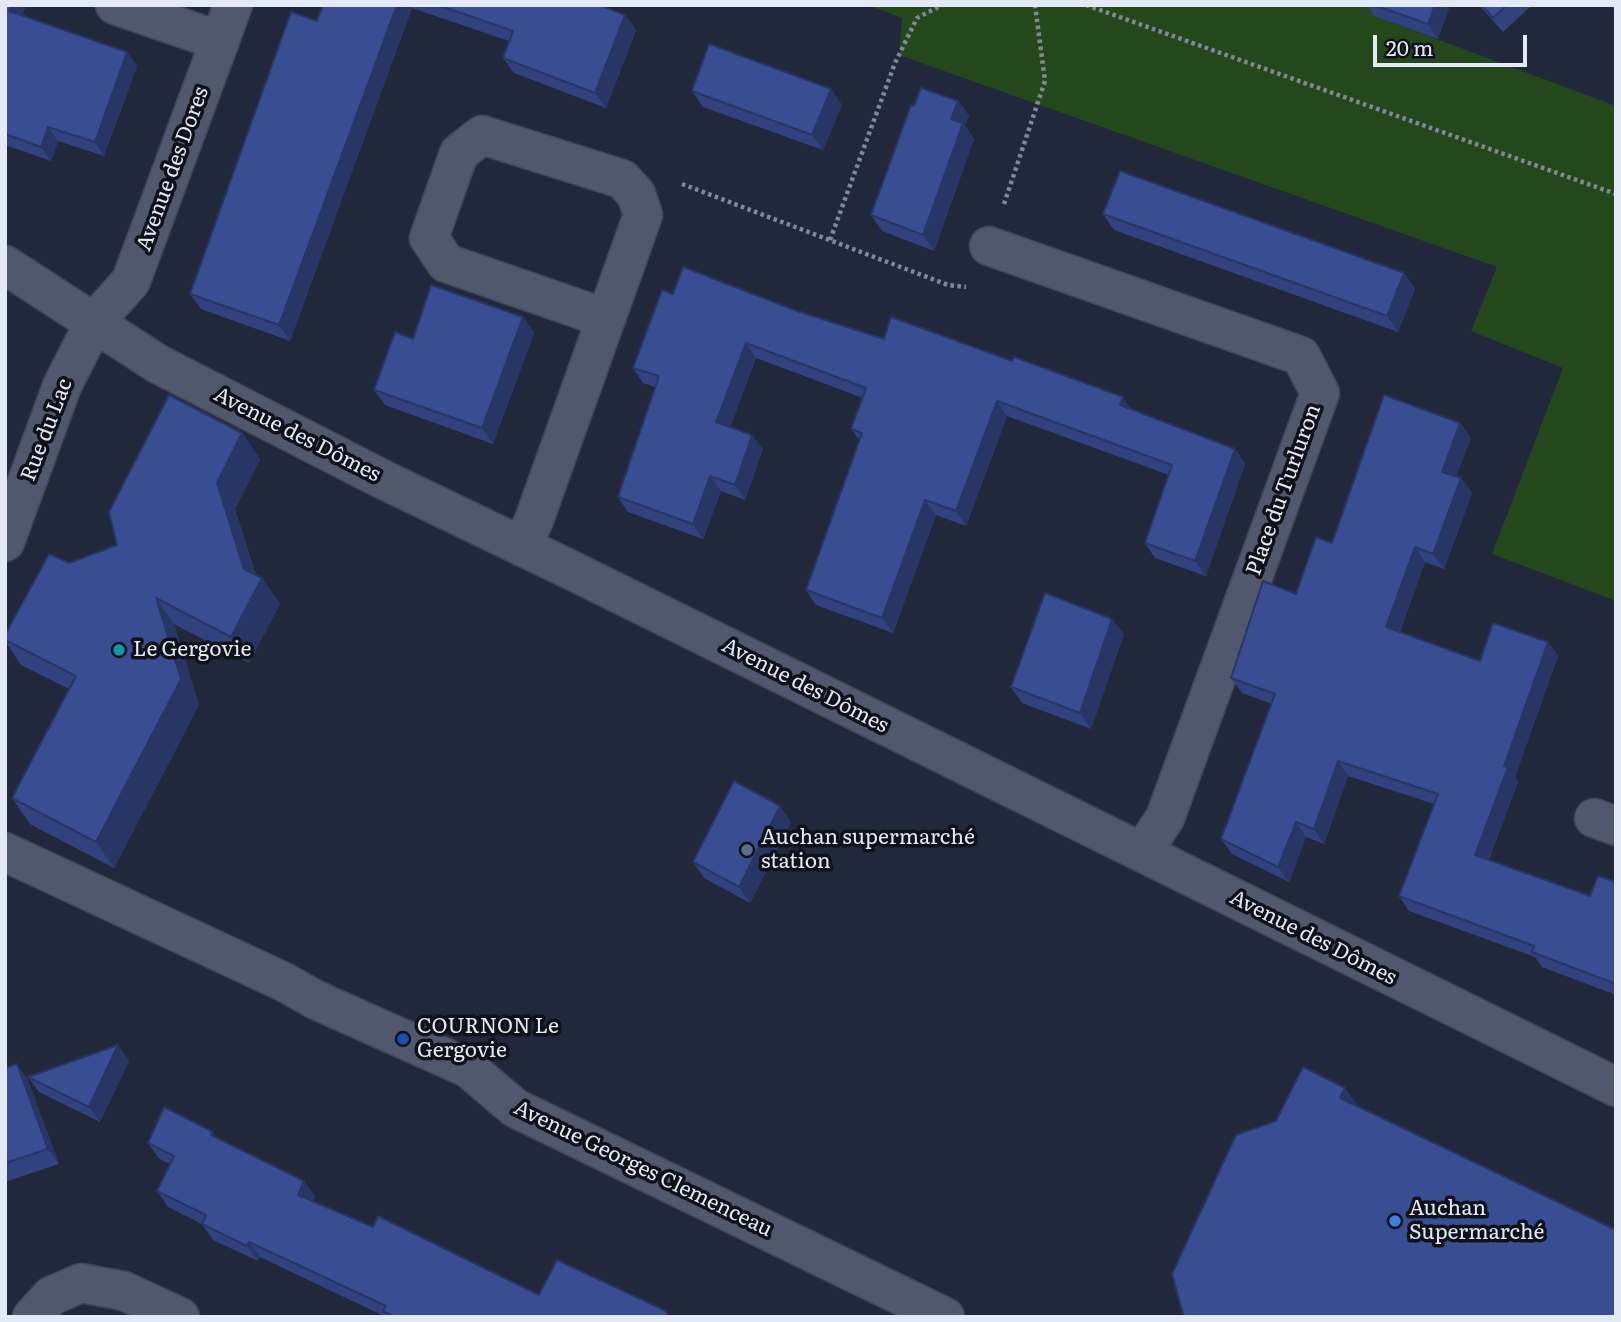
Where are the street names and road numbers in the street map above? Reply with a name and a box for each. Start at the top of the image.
street label: Avenue des Dores [132,83,214,255]
street label: Rue du Lac [16,375,78,485]
street label: Avenue des Dômes [210,382,384,488]
street label: Place du Turluron [1241,401,1327,579]
street label: Avenue des Dômes [718,633,892,739]
street label: Avenue des Dômes [1226,885,1400,991]
street label: Avenue Georges Clemenceau [510,1095,776,1243]

